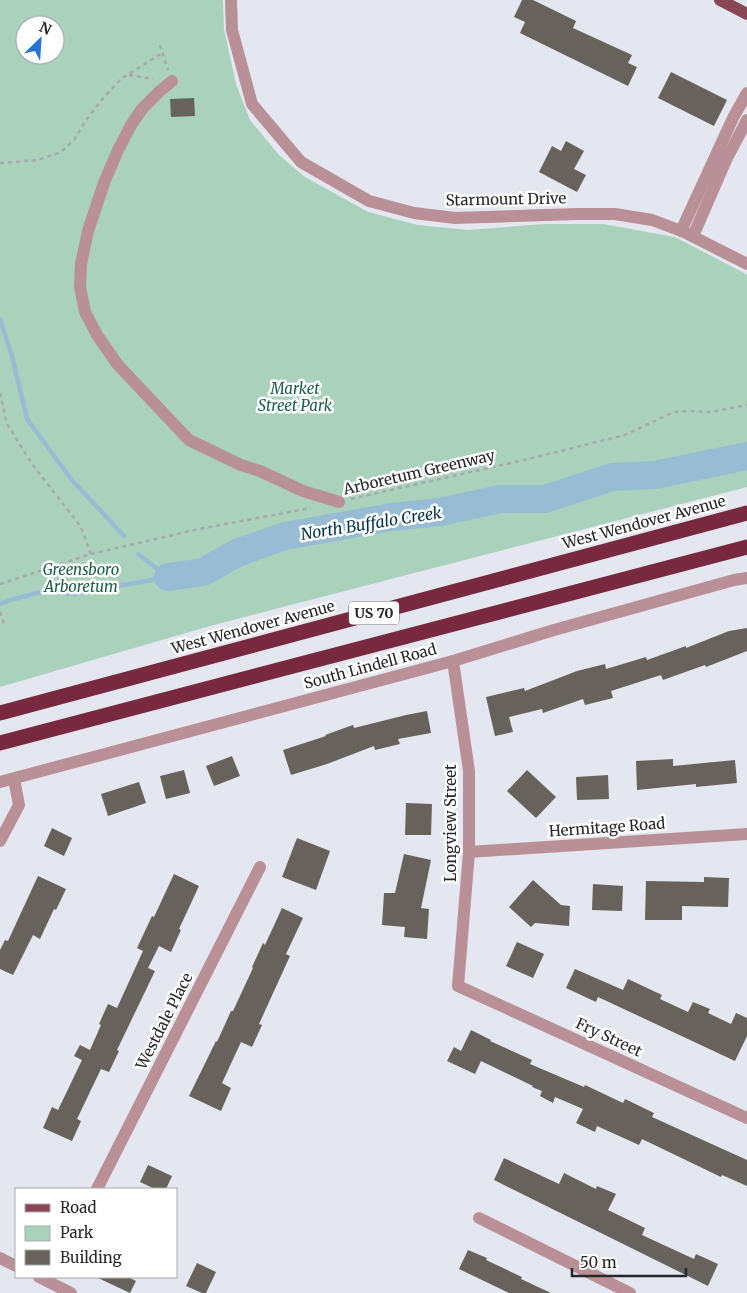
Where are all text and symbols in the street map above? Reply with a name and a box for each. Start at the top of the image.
north arrow [15,15,65,65]
text: N [37,18,54,39]
street label: Starmount Drive [446,188,567,210]
park label: Market Street Park [258,379,333,415]
street label: Arboretum Greenway [340,445,497,499]
street label: West Wendover Avenue [559,491,728,553]
water label: North Buffalo Creek [299,502,443,544]
park label: Greensboro Arboretum [43,560,119,596]
street label: West Wendover Avenue [168,596,337,658]
road number: US 70 [349,602,399,624]
street label: South Lindell Road [302,639,438,693]
street label: Longview Street [441,764,460,882]
street label: Hermitage Road [548,813,666,841]
street label: Westdale Place [131,969,197,1073]
street label: Fry Street [573,1013,645,1061]
legend [15,1188,178,1278]
text: Road [60,1198,96,1217]
text: Park [60,1223,94,1242]
scale bar [572,1246,686,1278]
text: Building [60,1248,122,1267]
text: 50 m [580,1253,617,1272]

